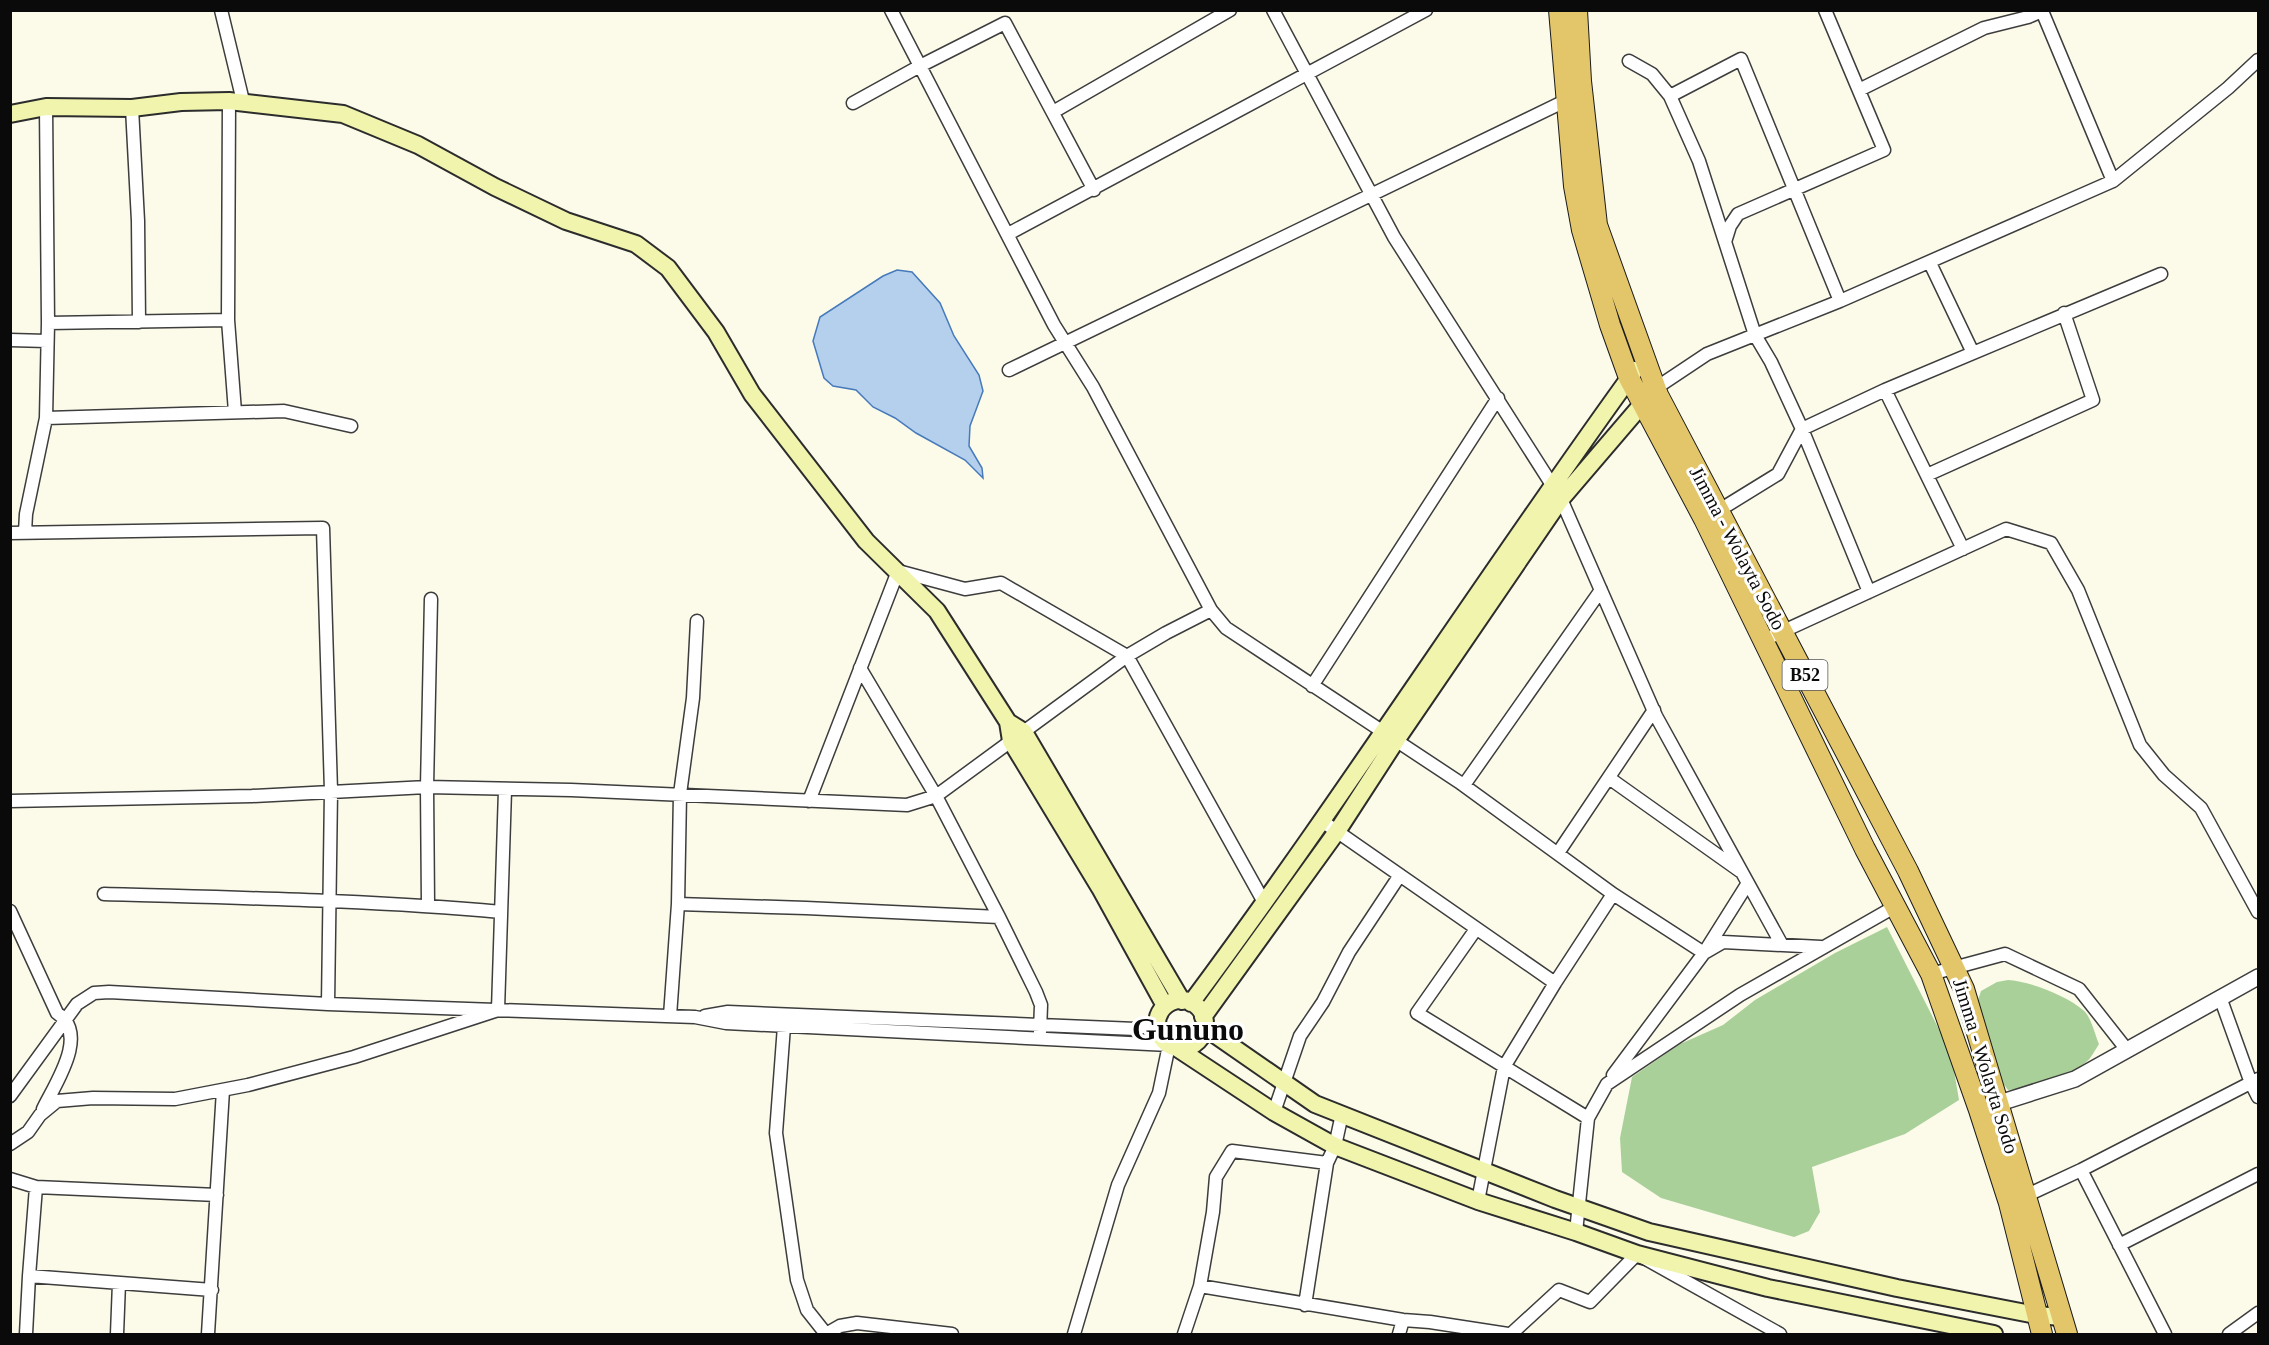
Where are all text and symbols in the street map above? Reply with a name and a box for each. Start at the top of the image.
street label: Jimma - Wolayta Sodo [1685,463,1790,634]
road number: B52 [1782,660,1828,690]
street label: Jimma - Wolayta Sodo [1948,976,2023,1156]
district label: Gununo [1132,1011,1244,1047]

